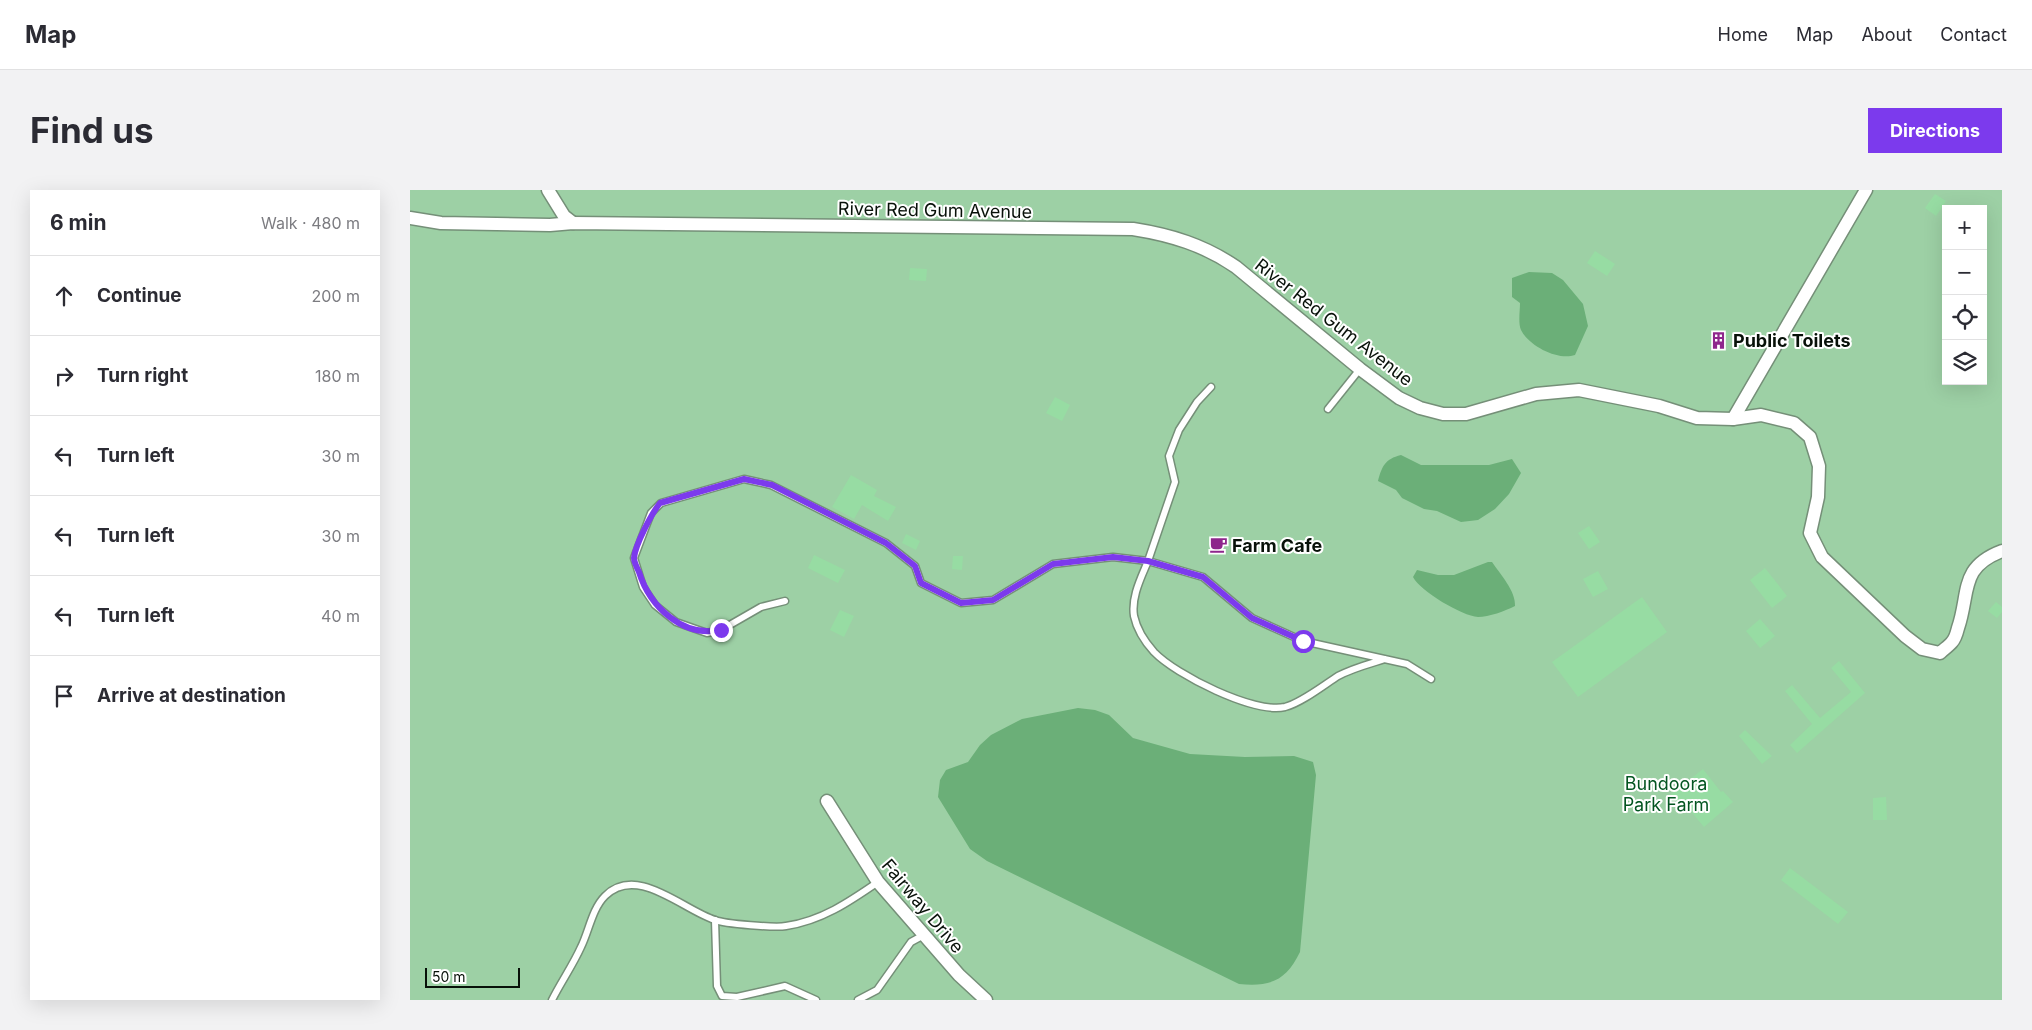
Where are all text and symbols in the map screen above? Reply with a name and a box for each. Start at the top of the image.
text: Map [25,20,76,49]
text: Home [1718,24,1768,45]
text: Map [1796,24,1833,45]
text: About [1861,24,1912,45]
text: Contact [1940,24,2007,45]
button: Directions [1868,108,2002,153]
text: Find us [30,109,154,151]
street label: River Red Gum Avenue [838,198,1032,222]
map controls [1942,205,1987,385]
button: + [1942,205,1987,250]
text: 6 min [50,210,107,235]
text: Walk · 480 m [261,213,360,233]
button: − [1942,250,1987,295]
street label: River Red Gum Avenue [1251,254,1417,390]
icon: ahead [50,282,78,310]
text: Continue [97,284,182,307]
text: 200 m [312,286,360,306]
button: locate [1942,295,1987,340]
building icon: Public Toilets [1709,330,1729,350]
place label: Public Toilets [1733,330,1851,351]
button: layers [1942,340,1987,385]
icon: right [50,362,78,390]
text: Turn right [97,364,188,387]
text: 180 m [315,366,360,386]
icon: left [50,442,78,470]
text: Turn left [97,444,175,467]
text: 30 m [322,446,360,466]
icon: left [50,522,78,550]
text: Turn left [97,524,175,547]
text: 30 m [322,526,360,546]
cafe icon: Farm Cafe [1208,535,1228,555]
place label: Farm Cafe [1232,535,1322,556]
icon: left [50,602,78,630]
text: Turn left [97,604,175,627]
text: 40 m [321,606,360,626]
route end [710,619,733,642]
route start [1292,630,1315,653]
icon: arrive [50,682,78,710]
text: Arrive at destination [97,684,286,707]
park label: Bundoora Park Farm [1623,773,1709,815]
street label: Fairway Drive [878,855,968,957]
scale bar [425,965,520,988]
text: 50 m [432,968,466,985]

